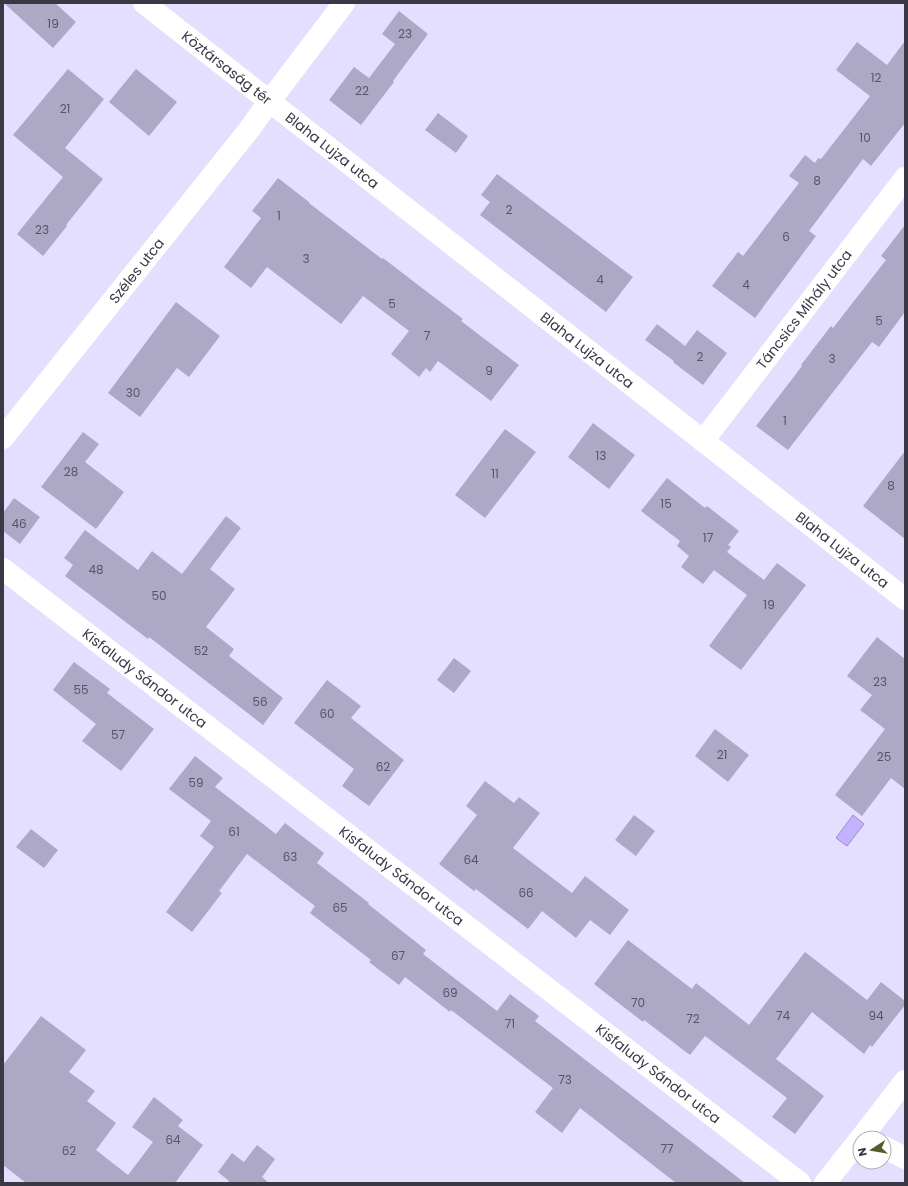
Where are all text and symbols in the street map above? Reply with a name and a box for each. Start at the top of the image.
house number: 19 [47,15,59,32]
house number: 23 [398,25,412,42]
street label: Köztársaság tér [177,26,276,109]
house number: 12 [871,69,881,86]
house number: 22 [355,82,369,99]
house number: 21 [60,100,70,117]
street label: Blaha Lujza utca [281,107,383,193]
house number: 10 [859,129,871,146]
house number: 8 [813,172,821,189]
house number: 2 [506,201,513,218]
house number: 1 [277,207,281,224]
house number: 23 [35,221,49,238]
house number: 6 [782,228,790,245]
street label: Széles utca [104,234,169,308]
street label: Táncsics Mihály utca [752,245,856,373]
house number: 3 [302,250,310,267]
house number: 4 [596,271,604,288]
house number: 4 [742,276,750,293]
house number: 5 [388,295,396,312]
street label: Blaha Lujza utca [536,307,638,393]
house number: 5 [875,312,883,329]
house number: 7 [424,327,431,344]
house number: 2 [697,348,704,365]
house number: 3 [828,350,836,367]
house number: 9 [485,362,493,379]
house number: 30 [126,384,140,401]
house number: 1 [783,412,787,429]
house number: 13 [596,447,606,464]
house number: 28 [64,463,78,480]
house number: 11 [491,465,499,482]
house number: 8 [887,477,895,494]
house number: 15 [660,495,672,512]
street label: Blaha Lujza utca [791,507,893,593]
house number: 46 [11,515,27,532]
house number: 17 [703,529,714,546]
house number: 48 [88,561,104,578]
house number: 50 [151,587,167,604]
house number: 19 [763,596,775,613]
street label: Kisfaludy Sándor utca [78,624,211,733]
house number: 52 [194,642,208,659]
house number: 23 [873,673,887,690]
house number: 55 [73,681,89,698]
house number: 56 [252,693,268,710]
house number: 60 [319,705,335,722]
house number: 57 [111,726,125,743]
house number: 21 [717,746,727,763]
house number: 25 [877,748,891,765]
house number: 62 [376,758,390,775]
house number: 59 [188,774,204,791]
street label: Kisfaludy Sándor utca [335,821,468,931]
house number: 61 [228,823,240,840]
house number: 63 [283,848,297,865]
house number: 64 [463,851,479,868]
house number: 66 [518,884,534,901]
house number: 65 [332,899,348,916]
house number: 67 [391,947,406,964]
house number: 69 [442,984,458,1001]
house number: 70 [631,994,645,1011]
house number: 74 [776,1007,790,1024]
house number: 94 [868,1007,884,1024]
house number: 72 [686,1010,700,1027]
house number: 71 [505,1015,515,1032]
street label: Kisfaludy Sándor utca [591,1019,725,1128]
house number: 73 [558,1071,572,1088]
north arrow [852,1130,892,1170]
house number: 64 [165,1131,181,1148]
house number: 77 [660,1140,674,1157]
house number: 62 [62,1142,76,1159]
text: N [854,1146,871,1158]

